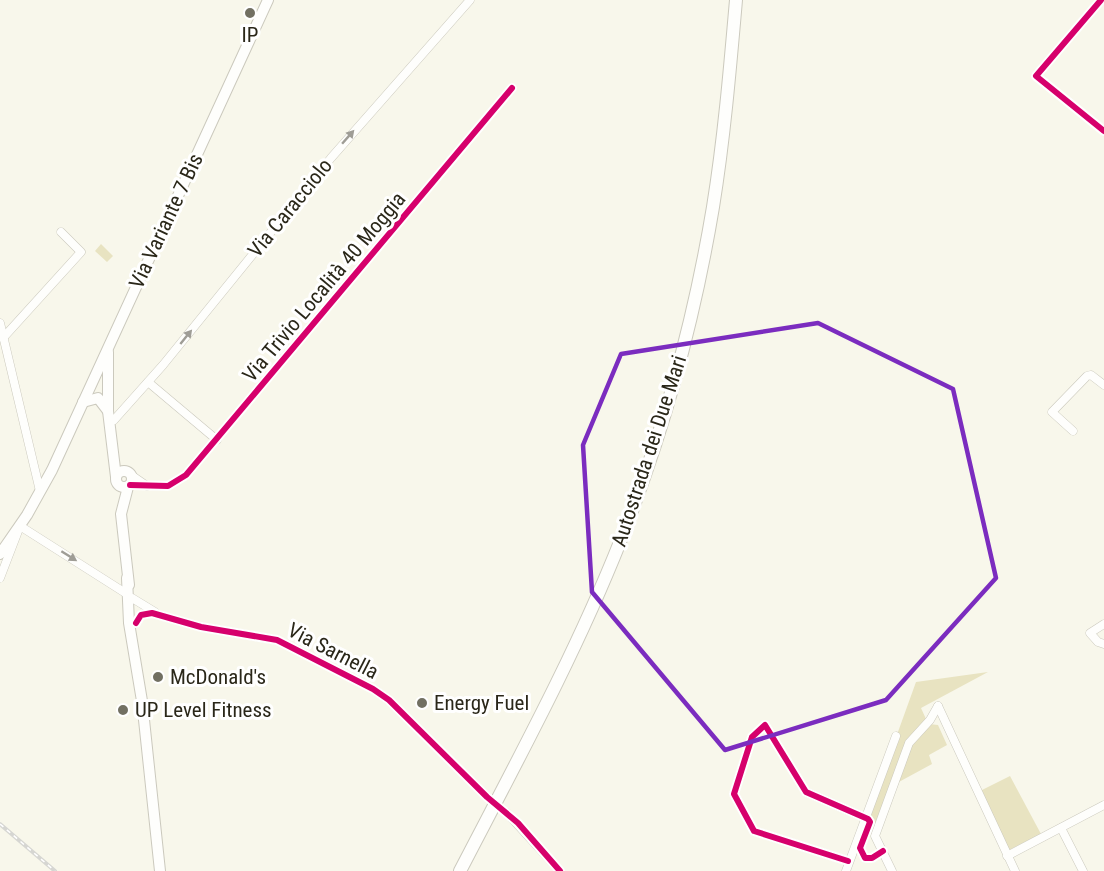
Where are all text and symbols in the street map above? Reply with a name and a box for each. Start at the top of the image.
marker: IP [243,6,257,20]
place label: IP [242,23,258,47]
one-way arrow [342,129,355,145]
street label: Via Variante 7 Bis [124,150,208,292]
street label: Via Caracciolo [243,154,337,262]
street label: Via Trivio Località 40 Moggia [238,187,410,387]
one-way arrow [179,329,192,345]
street label: Autostrada dei Due Mari [607,352,691,550]
one-way arrow [61,551,77,562]
street label: Via Sarnella [284,618,382,684]
place label: McDonald's [170,665,266,689]
marker: McDonald's [151,670,165,684]
place label: Energy Fuel [434,691,529,715]
marker: Energy Fuel [415,696,429,710]
place label: UP Level Fitness [135,698,272,722]
marker: UP Level Fitness [116,703,130,717]

